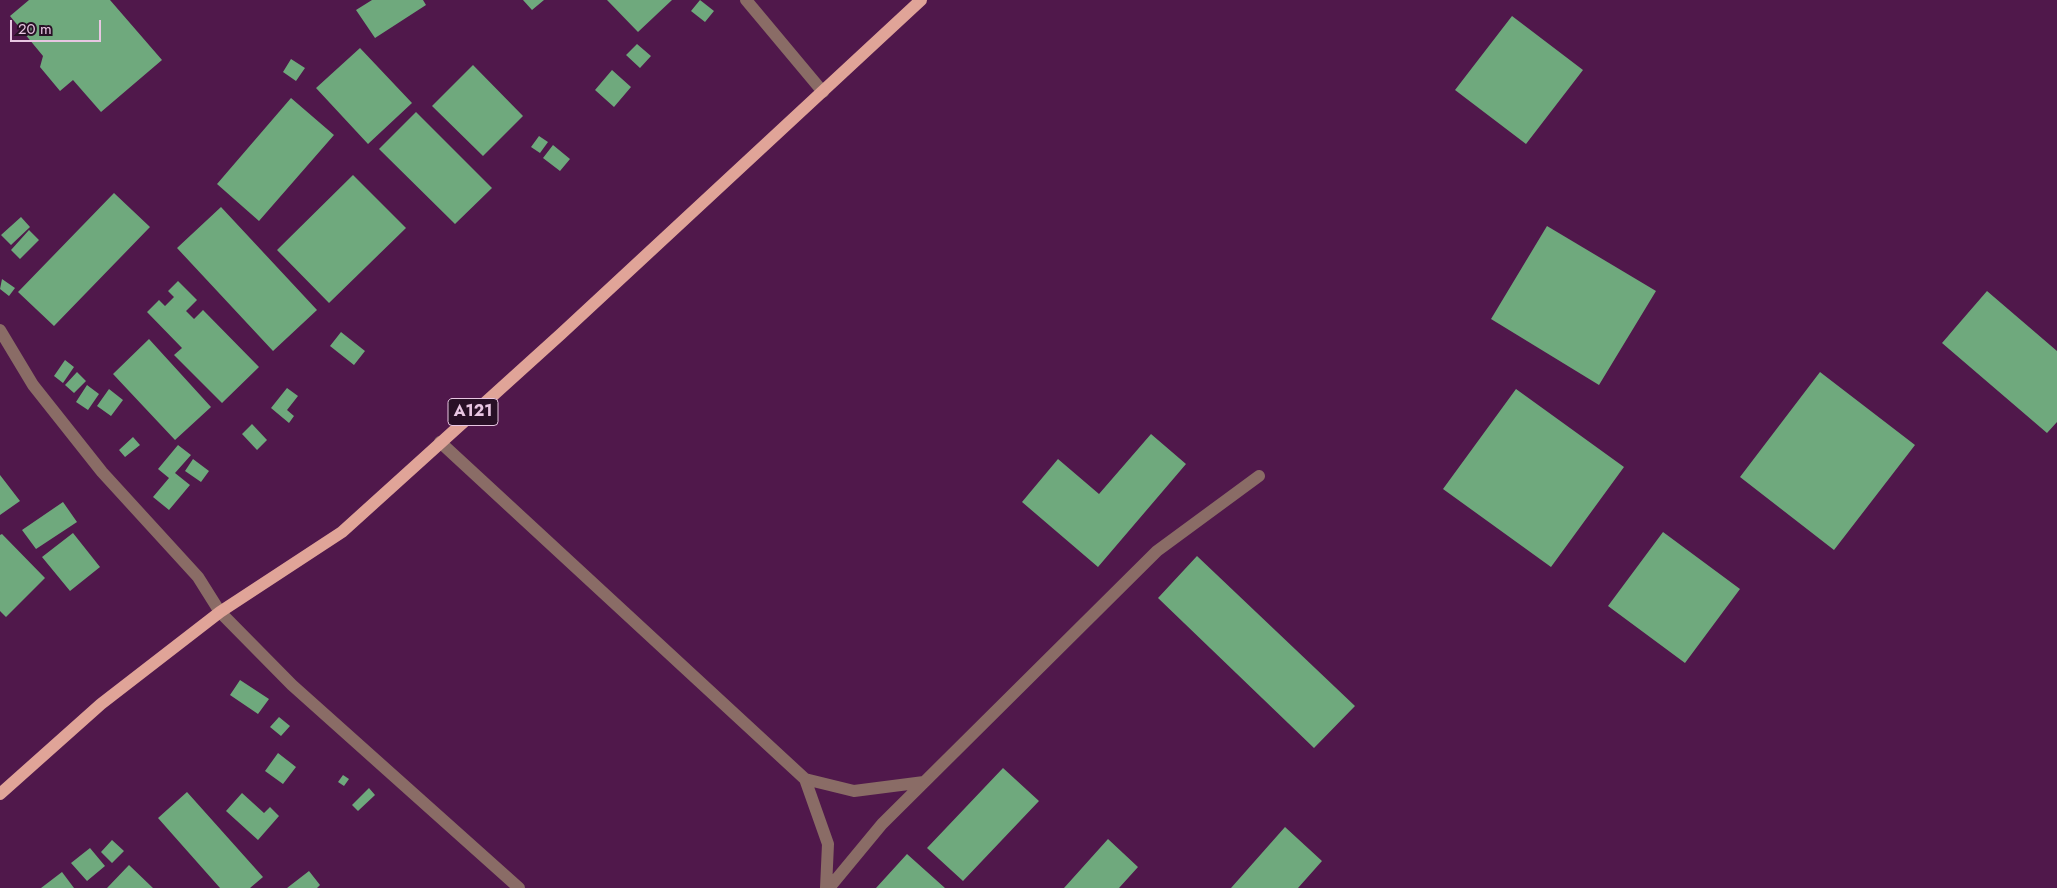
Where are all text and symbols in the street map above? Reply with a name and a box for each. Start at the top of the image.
scale bar [12,10,104,42]
text: 20 m [18,18,52,40]
road number: A121 [448,398,498,426]

